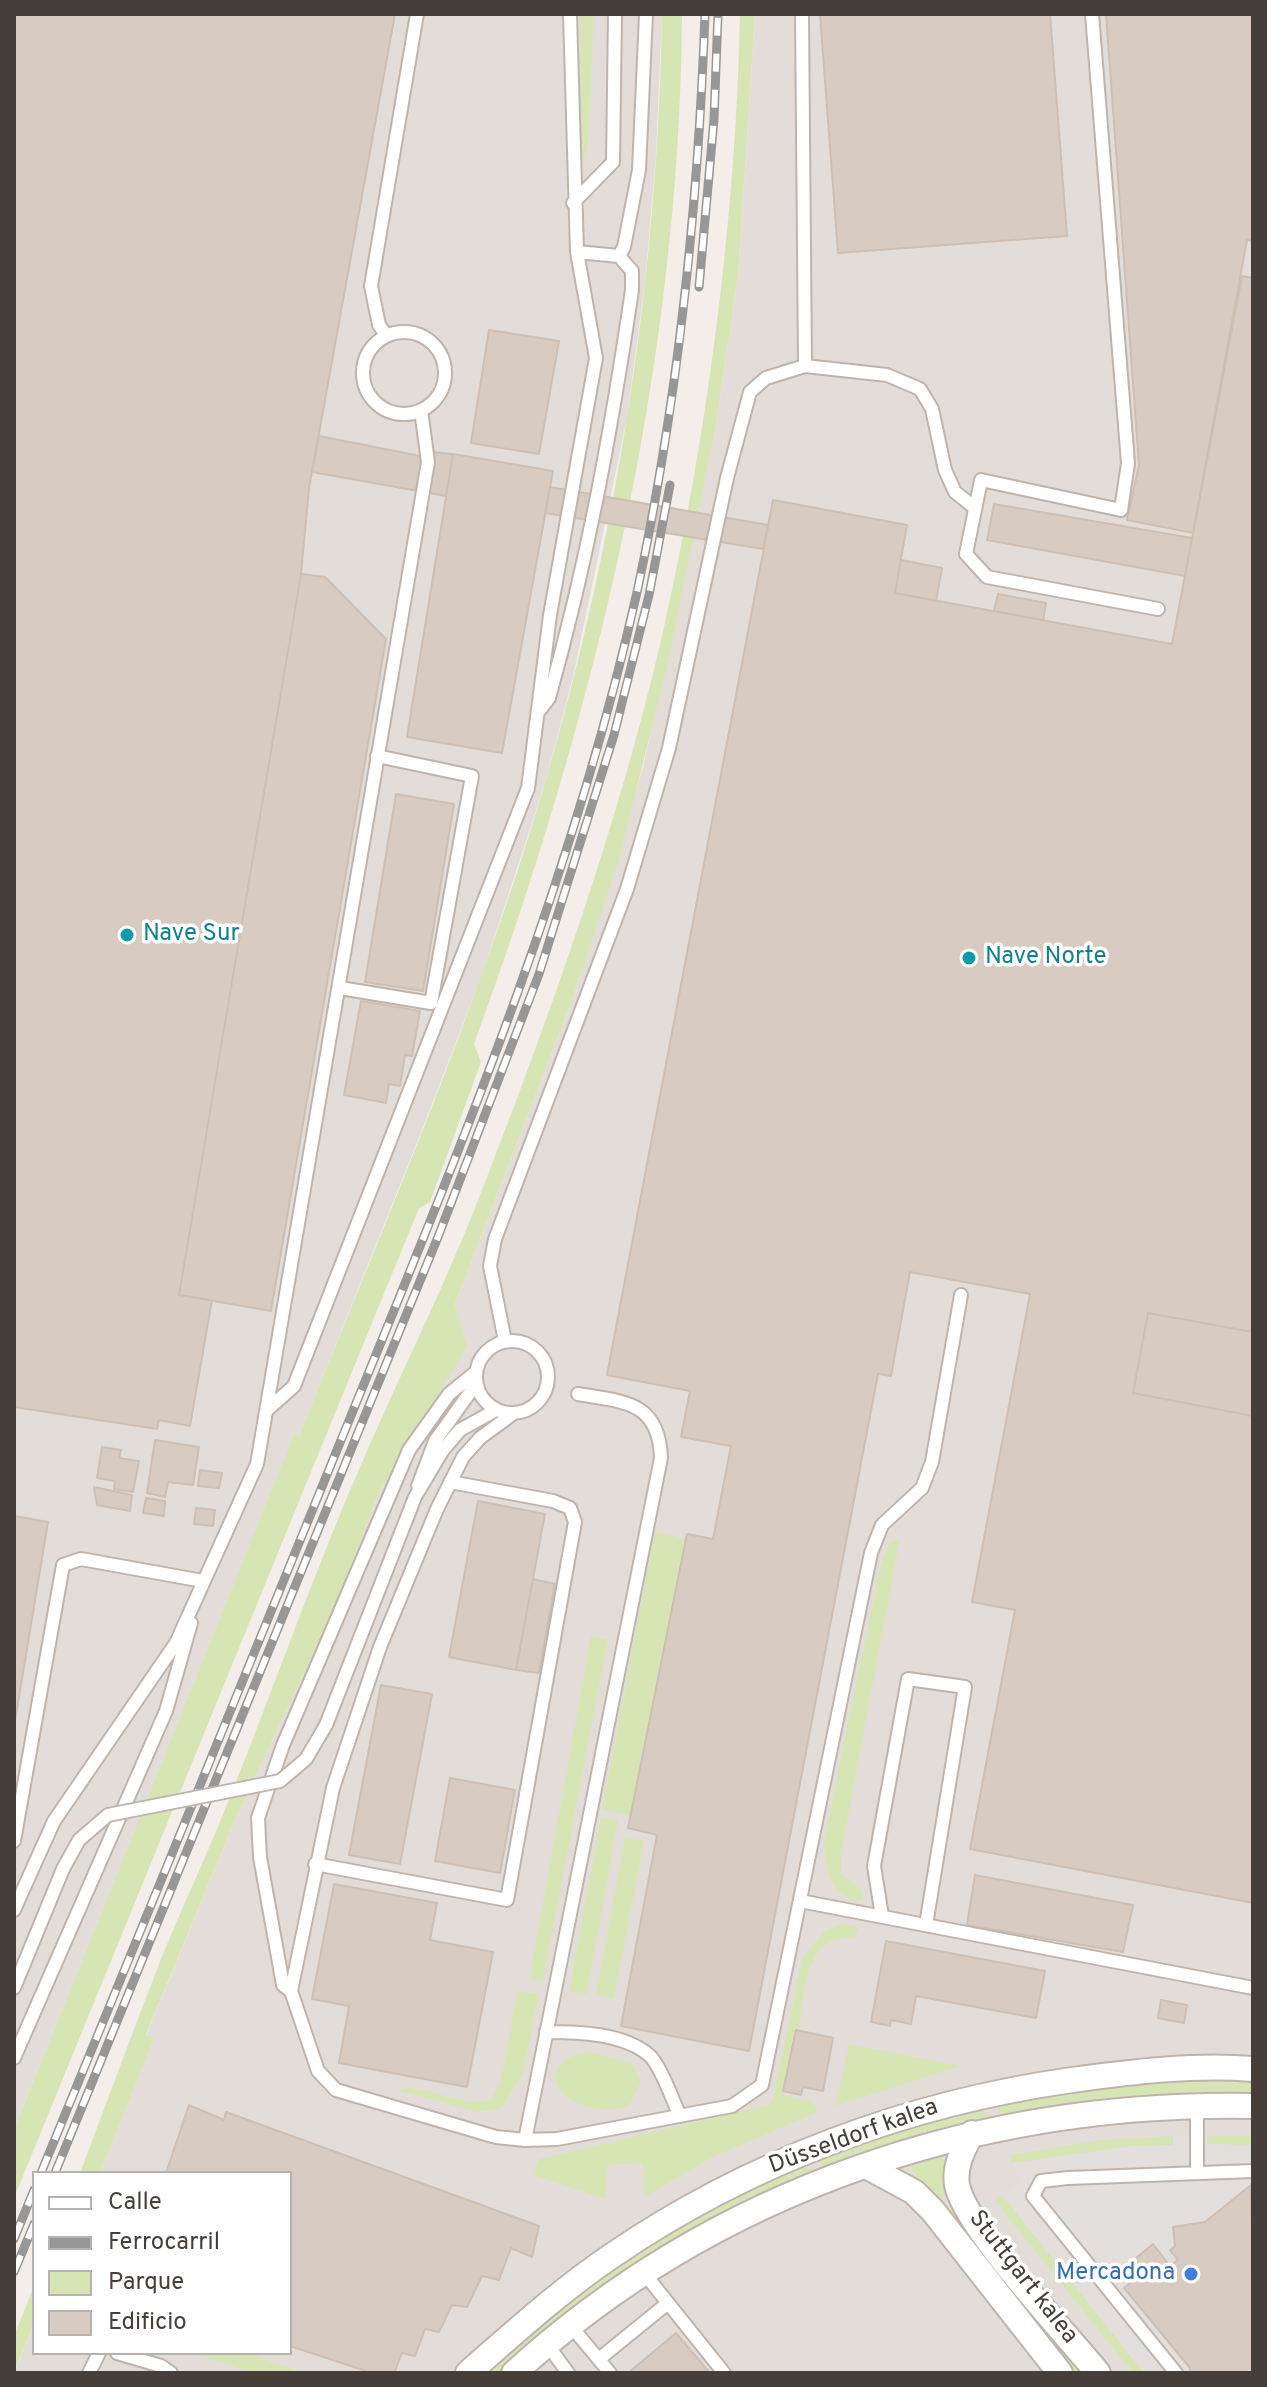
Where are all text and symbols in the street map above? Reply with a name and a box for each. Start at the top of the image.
place label: Nave Sur [143,921,240,949]
marker: Nave Sur [118,926,136,944]
place label: Nave Norte [985,944,1106,972]
marker: Nave Norte [960,949,978,967]
street label: Düsseldorf kalea [766,2094,942,2182]
legend [32,2171,292,2355]
text: Calle [108,2188,162,2218]
street label: Stuttgart kalea [961,2206,1083,2350]
text: Ferrocarril [108,2228,220,2258]
place label: Mercadona [1056,2260,1175,2288]
marker: Mercadona [1182,2265,1200,2283]
text: Parque [108,2268,184,2298]
text: Edificio [108,2308,187,2338]

